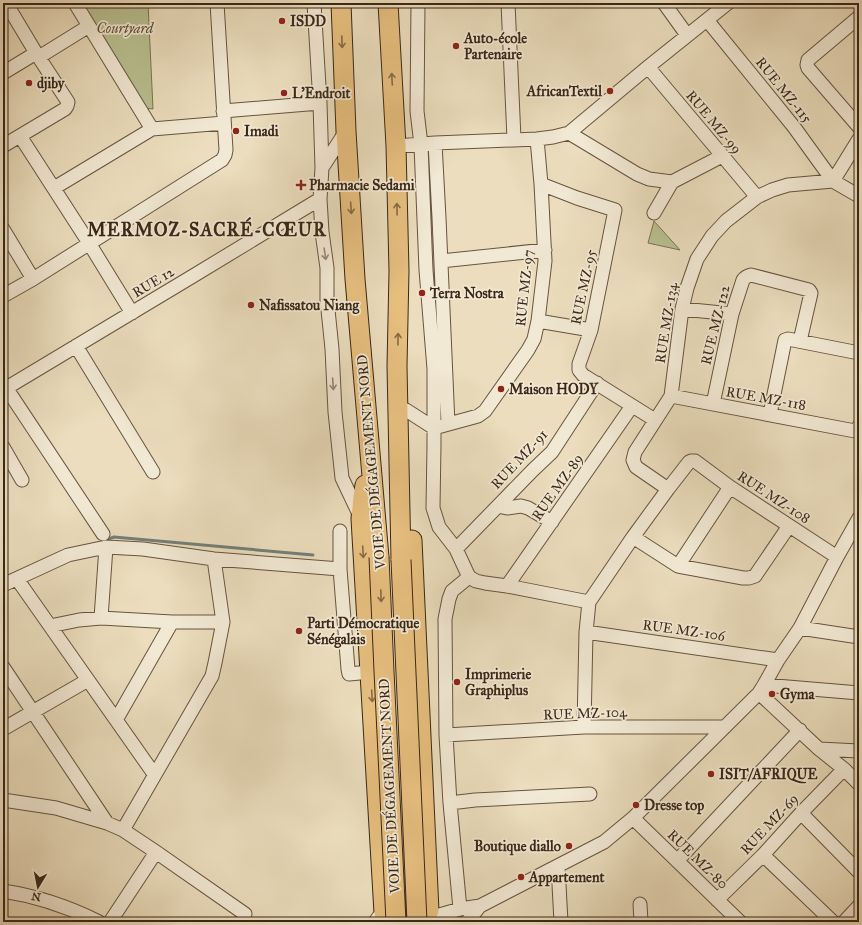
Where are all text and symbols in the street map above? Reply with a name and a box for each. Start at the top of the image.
place label: ISDD [290,13,326,30]
marker: ISDD [277,16,287,26]
park label: Courtyard [97,20,155,37]
place label: Auto-école Partenaire [463,30,527,63]
one-way arrow [339,35,346,48]
marker: Auto-école Partenaire [451,41,461,51]
street label: RUE MZ-115 [752,54,816,127]
one-way arrow [389,73,396,86]
place label: djiby [37,75,66,93]
marker: djiby [24,78,34,88]
place label: AfricanTextil [526,83,603,100]
place label: L'Endroit [292,85,350,102]
marker: AfricanTextil [605,86,615,96]
street label: RUE MZ-99 [682,87,745,157]
marker: L'Endroit [279,88,289,98]
place label: Imadi [244,123,279,140]
marker: Imadi [231,126,241,136]
place label: Pharmacie Sedami [309,177,415,194]
marker: Pharmacie Sedami [296,180,306,190]
one-way arrow [347,201,354,214]
one-way arrow [394,203,401,216]
district label: MERMOZ-SACRÉ-CŒUR [87,216,327,241]
one-way arrow [321,247,329,260]
street label: RUE MZ-95 [567,247,600,326]
street label: RUE MZ-97 [512,249,537,327]
street label: RUE 12 [129,263,177,302]
street label: RUE MZ-134 [652,280,681,365]
street label: RUE MZ-122 [697,283,734,367]
place label: Terra Nostra [429,285,505,302]
marker: Terra Nostra [417,288,427,298]
place label: Nafissatou Niang [259,297,359,315]
marker: Nafissatou Niang [246,300,256,310]
one-way arrow [394,333,402,346]
street label: VOIE DE DÉGAGEMENT NORD [352,354,389,571]
one-way arrow [330,377,337,390]
place label: Maison HODY [509,381,599,398]
street label: RUE MZ-118 [725,383,807,414]
marker: Maison HODY [496,384,506,394]
street label: RUE MZ-91 [487,426,552,493]
street label: RUE MZ-89 [528,451,587,524]
street label: RUE MZ-108 [734,468,813,527]
one-way arrow [360,545,367,558]
one-way arrow [377,589,385,602]
place label: Parti Démocratique Sénégalais [307,615,419,649]
street label: RUE MZ-106 [642,616,727,645]
marker: Parti Démocratique Sénégalais [294,626,304,636]
place label: Imprimerie Graphiplus [465,666,531,700]
marker: Imprimerie Graphiplus [452,677,462,687]
street label: VOIE DE DÉGAGEMENT NORD [373,678,404,895]
place label: Gyma [780,686,816,704]
one-way arrow [368,689,375,702]
marker: Gyma [767,689,777,699]
street label: RUE MZ-104 [543,704,628,723]
place label: ISIT/AFRIQUE [719,766,817,784]
marker: ISIT/AFRIQUE [706,769,716,779]
street label: RUE MZ-69 [737,790,802,858]
place label: Dresse top [644,797,704,815]
marker: Dresse top [631,800,641,810]
street label: RUE MZ-80 [664,826,732,893]
place label: Boutique diallo [474,838,561,856]
marker: Boutique diallo [564,841,574,851]
north arrow [18,867,58,907]
place label: Appartement [528,869,604,887]
marker: Appartement [516,872,526,882]
text: N [30,889,42,904]

